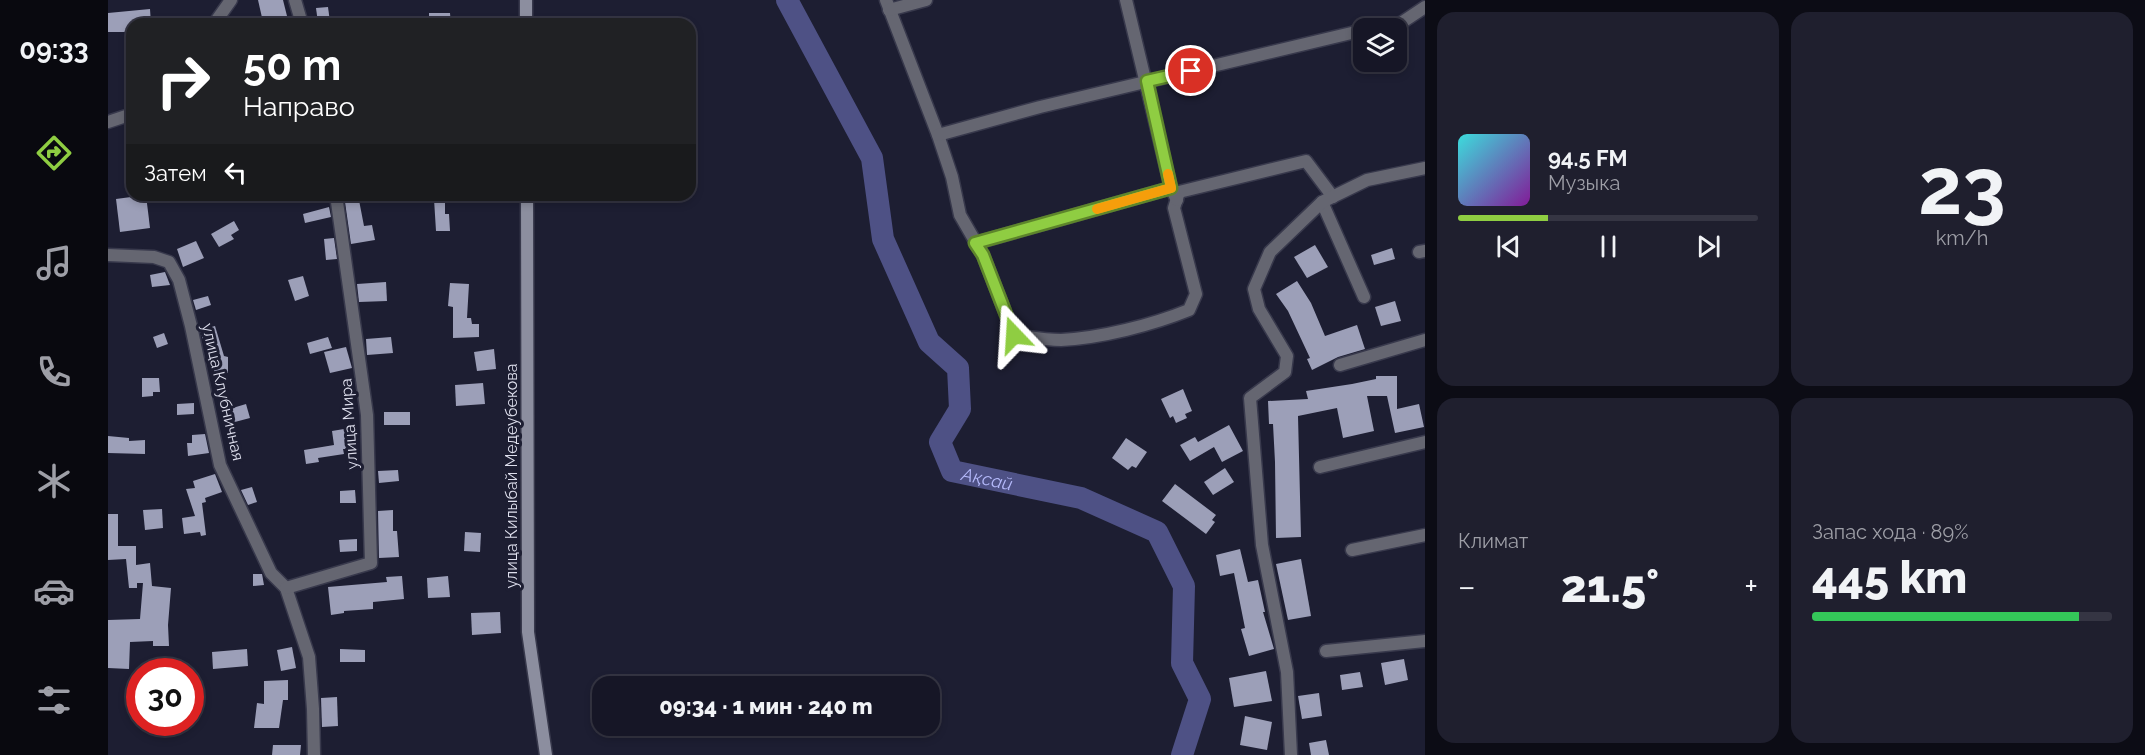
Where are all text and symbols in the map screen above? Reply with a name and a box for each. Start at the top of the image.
map controls [1353,18,1407,72]
button: layers [1353,18,1407,72]
text: 09:33 [19,34,89,65]
text: 50 m [243,41,341,90]
icon: right [144,42,222,120]
pin [1165,45,1216,96]
icon: arrive [1174,54,1207,87]
text: Направо [243,91,355,122]
icon: directions [33,132,75,174]
text: 23 [1918,141,2006,232]
text: 94.5 FM [1548,145,1628,171]
icon: left [219,156,252,189]
text: Затем [144,160,207,186]
text: Музыка [1548,171,1620,195]
text: km/h [1936,226,1988,250]
icon: previous [1492,230,1525,263]
icon: pause [1592,230,1625,263]
icon: next [1692,230,1725,263]
icon: music [33,242,75,284]
position arrow [982,303,1046,367]
street label: улица Клубничная [198,321,248,463]
icon: phone [33,351,75,393]
street label: улица Килыбай Медеубекова [502,363,521,589]
street label: улица Мира [336,378,362,470]
icon: climate [33,460,75,502]
water label: Ақсай [959,463,1015,494]
text: Запас хода · 89% [1812,520,1968,544]
text: Климат [1458,529,1528,553]
text: 445 km [1812,551,1967,604]
text: 21.5° [1561,560,1659,613]
text: − [1458,567,1476,606]
text: + [1744,567,1758,606]
icon: car [33,570,75,612]
speed limit sign: 30 [126,658,204,736]
icon: filters [33,679,75,721]
text: 09:34 · 1 мин · 240 m [659,693,873,719]

